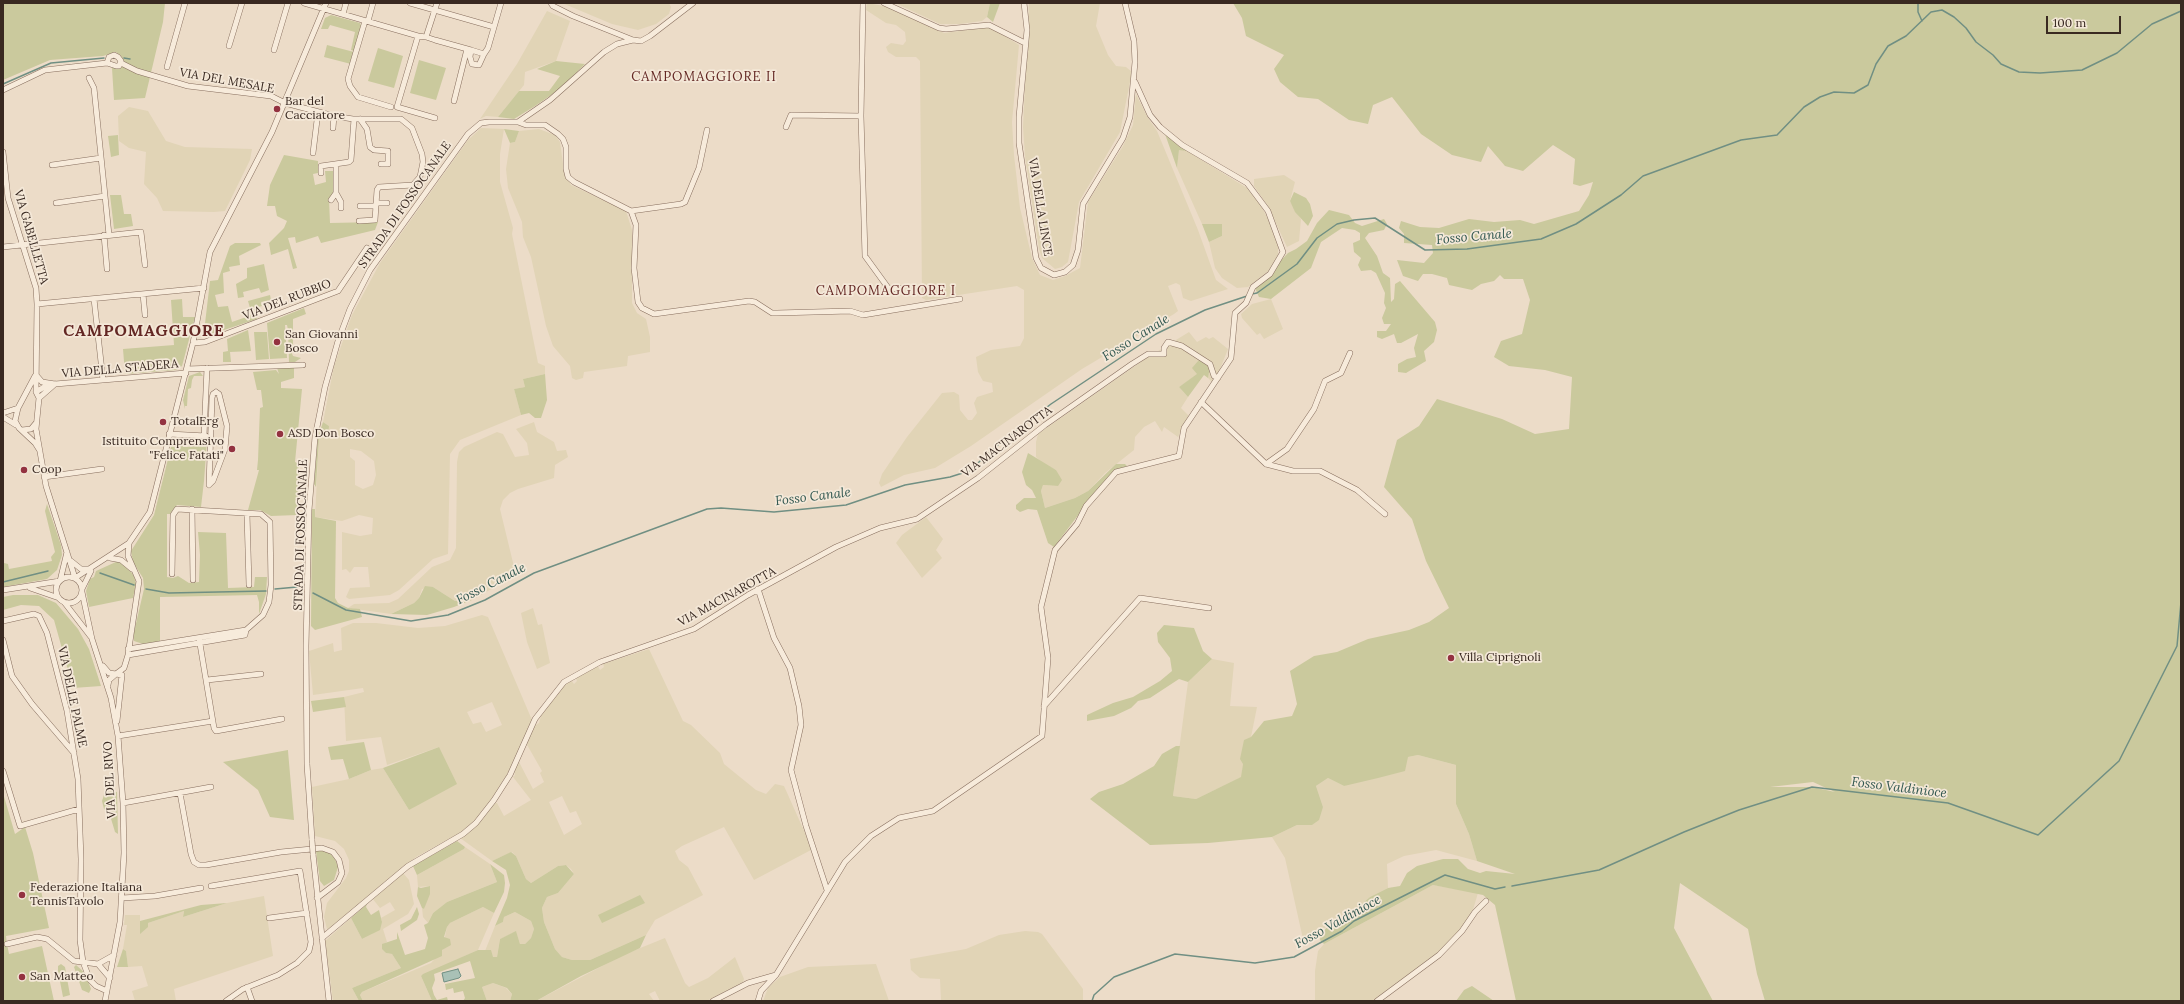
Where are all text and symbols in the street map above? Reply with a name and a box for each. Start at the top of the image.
scale bar [2048,8,2123,34]
text: 100 m [2053,15,2086,30]
street label: VIA DEL MESALE [178,66,276,96]
district label: CAMPOMAGGIORE II [631,69,777,85]
place label: Bar del Cacciatore [285,95,345,123]
marker: Bar del Cacciatore [272,104,282,114]
street label: STRADA DI FOSSOCANALE [356,139,454,271]
street label: VIA DELLA LINCE [1025,157,1055,257]
street label: VIA GABELLETTA [11,188,51,286]
water label: Fosso Canale [1436,226,1512,248]
street label: VIA DEL RUBBIO [241,277,333,323]
district label: CAMPOMAGGIORE I [816,283,956,299]
water label: Fosso Canale [1100,311,1172,365]
district label: CAMPOMAGGIORE [63,321,225,341]
place label: San Giovanni Bosco [285,328,358,356]
marker: San Giovanni Bosco [272,337,282,347]
street label: VIA DELLA STADERA [61,357,179,381]
street label: VIA MACINAROTTA [959,403,1055,481]
place label: TotalErg [171,415,218,429]
marker: TotalErg [158,417,168,427]
place label: ASD Don Bosco [288,427,374,441]
marker: ASD Don Bosco [275,429,285,439]
place label: Istituito Comprensivo "Felice Fatati" [102,435,224,463]
marker: Istituito Comprensivo "Felice Fatati" [227,444,237,454]
street label: STRADA DI FOSSOCANALE [291,459,311,611]
place label: Coop [32,463,62,477]
marker: Coop [19,465,29,475]
water label: Fosso Canale [774,485,852,509]
water label: Fosso Canale [454,560,528,608]
street label: VIA MACINAROTTA [676,564,778,630]
street label: VIA DELLE PALME [54,645,90,749]
place label: Villa Ciprignoli [1459,651,1541,665]
marker: Villa Ciprignoli [1446,653,1456,663]
street label: VIA DEL RIVO [101,741,119,819]
water label: Fosso Valdinioce [1850,774,1948,802]
place label: Federazione Italiana TennisTavolo [30,881,142,909]
marker: Federazione Italiana TennisTavolo [17,890,27,900]
water label: Fosso Valdinioce [1292,892,1384,952]
place label: San Matteo [30,970,93,984]
marker: San Matteo [17,972,27,982]

